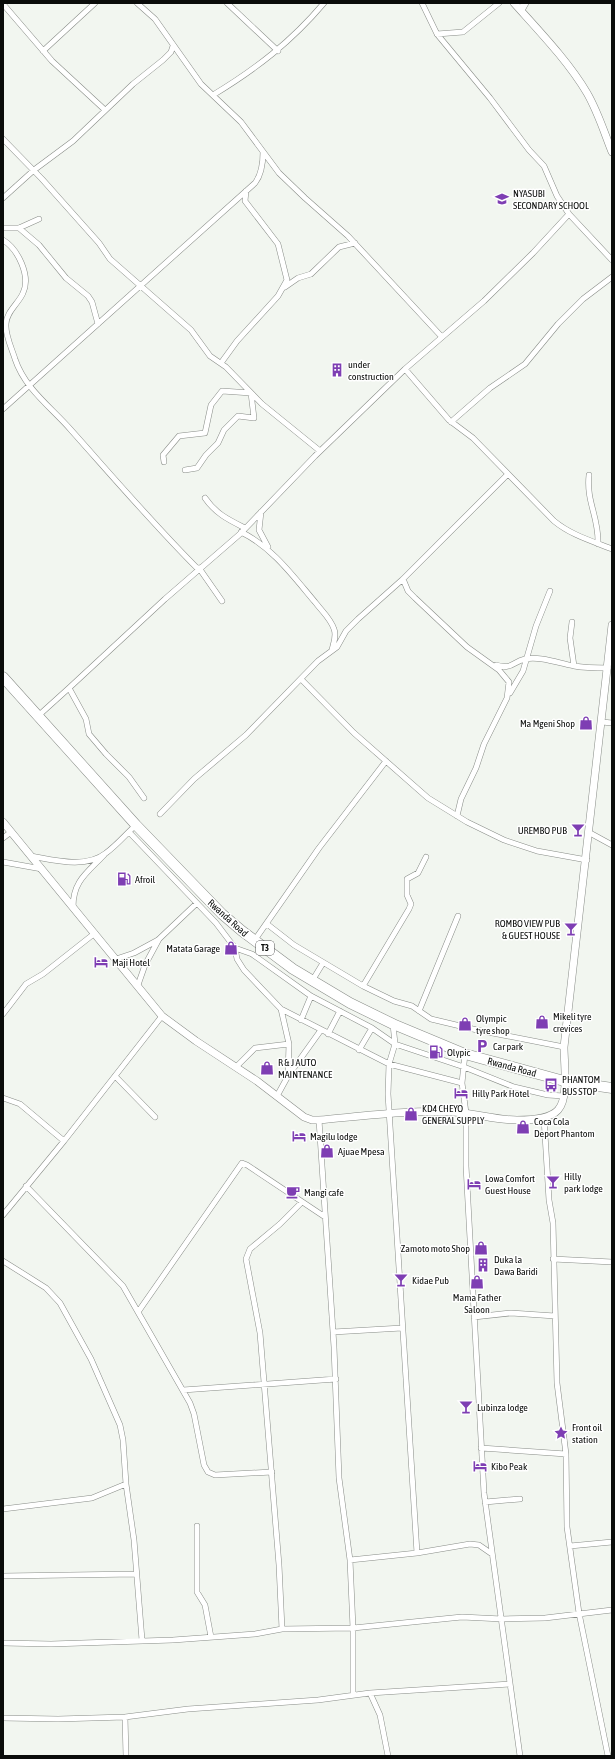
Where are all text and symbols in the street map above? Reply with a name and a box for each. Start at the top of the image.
place label: NYASUBI SECONDARY SCHOOL [513,188,589,211]
school or university icon: NYASUBI SECONDARY SCHOOL [494,191,510,207]
place label: under construction [348,359,394,382]
building icon: under construction [329,362,345,378]
shop icon: Ma Mgeni Shop [578,715,594,731]
place label: Ma Mgeni Shop [520,718,575,729]
bar icon: UREMBO PUB [570,822,586,838]
place label: UREMBO PUB [518,825,567,836]
fuel station icon: Afroil [116,871,132,887]
place label: Afroil [135,874,156,885]
street label: Rwanda Road [206,897,251,939]
place label: ROMBO VIEW PUB & GUEST HOUSE [495,918,561,941]
bar icon: ROMBO VIEW PUB & GUEST HOUSE [563,921,579,937]
shop icon: Matata Garage [223,940,239,956]
road number: T3 [256,941,274,955]
place label: Matata Garage [166,943,220,954]
hotel icon: Maji Hotel [93,954,109,970]
place label: Maji Hotel [112,957,150,968]
place label: Mikeli tyre crevices [553,1011,592,1034]
place label: Olympic tyre shop [476,1013,510,1036]
shop icon: Mikeli tyre crevices [534,1014,550,1030]
shop icon: Olympic tyre shop [457,1016,473,1032]
parking icon: Car park [474,1038,490,1054]
place label: Car park [493,1041,524,1052]
fuel station icon: Olypic [428,1044,444,1060]
place label: Olypic [447,1047,471,1058]
street label: Rwanda Road [486,1055,538,1079]
place label: R & J AUTO MAINTENANCE [278,1057,333,1080]
shop icon: R & J AUTO MAINTENANCE [259,1060,275,1076]
place label: PHANTOM BUS STOP [562,1074,600,1097]
bus stop icon: PHANTOM BUS STOP [543,1077,559,1093]
hotel icon: Hilly Park Hotel [453,1085,469,1101]
place label: Hilly Park Hotel [472,1088,530,1099]
place label: KD4 CHEYO GENERAL SUPPLY [422,1103,485,1126]
shop icon: KD4 CHEYO GENERAL SUPPLY [403,1106,419,1122]
place label: Coca Cola Deport Phantom [534,1116,595,1139]
shop icon: Coca Cola Deport Phantom [515,1119,531,1135]
hotel icon: Magilu lodge [291,1128,307,1144]
place label: Magilu lodge [310,1131,358,1142]
shop icon: Ajuae Mpesa [319,1143,335,1159]
place label: Ajuae Mpesa [338,1146,385,1157]
place label: Hilly park lodge [564,1171,603,1194]
place label: Lowa Comfort Guest House [485,1173,535,1196]
bar icon: Hilly park lodge [545,1174,561,1190]
hotel icon: Lowa Comfort Guest House [466,1176,482,1192]
cafe icon: Mangi cafe [285,1184,301,1200]
place label: Mangi cafe [304,1187,344,1198]
shop icon: Zamoto moto Shop [473,1240,489,1256]
place label: Zamoto moto Shop [401,1243,470,1254]
place label: Duka la Dawa Baridi [494,1254,538,1277]
building icon: Duka la Dawa Baridi [475,1257,491,1273]
bar icon: Kidae Pub [393,1272,409,1288]
shop icon: Mama Father Saloon [469,1274,485,1290]
place label: Kidae Pub [412,1275,449,1286]
place label: Mama Father Saloon [453,1292,502,1315]
bar icon: Lubinza lodge [458,1399,474,1415]
place label: Lubinza lodge [477,1402,528,1413]
place label: Front oil station [572,1422,603,1445]
place icon: Front oil station [553,1425,569,1441]
hotel icon: Kibo Peak [472,1458,488,1474]
place label: Kibo Peak [491,1461,528,1472]

